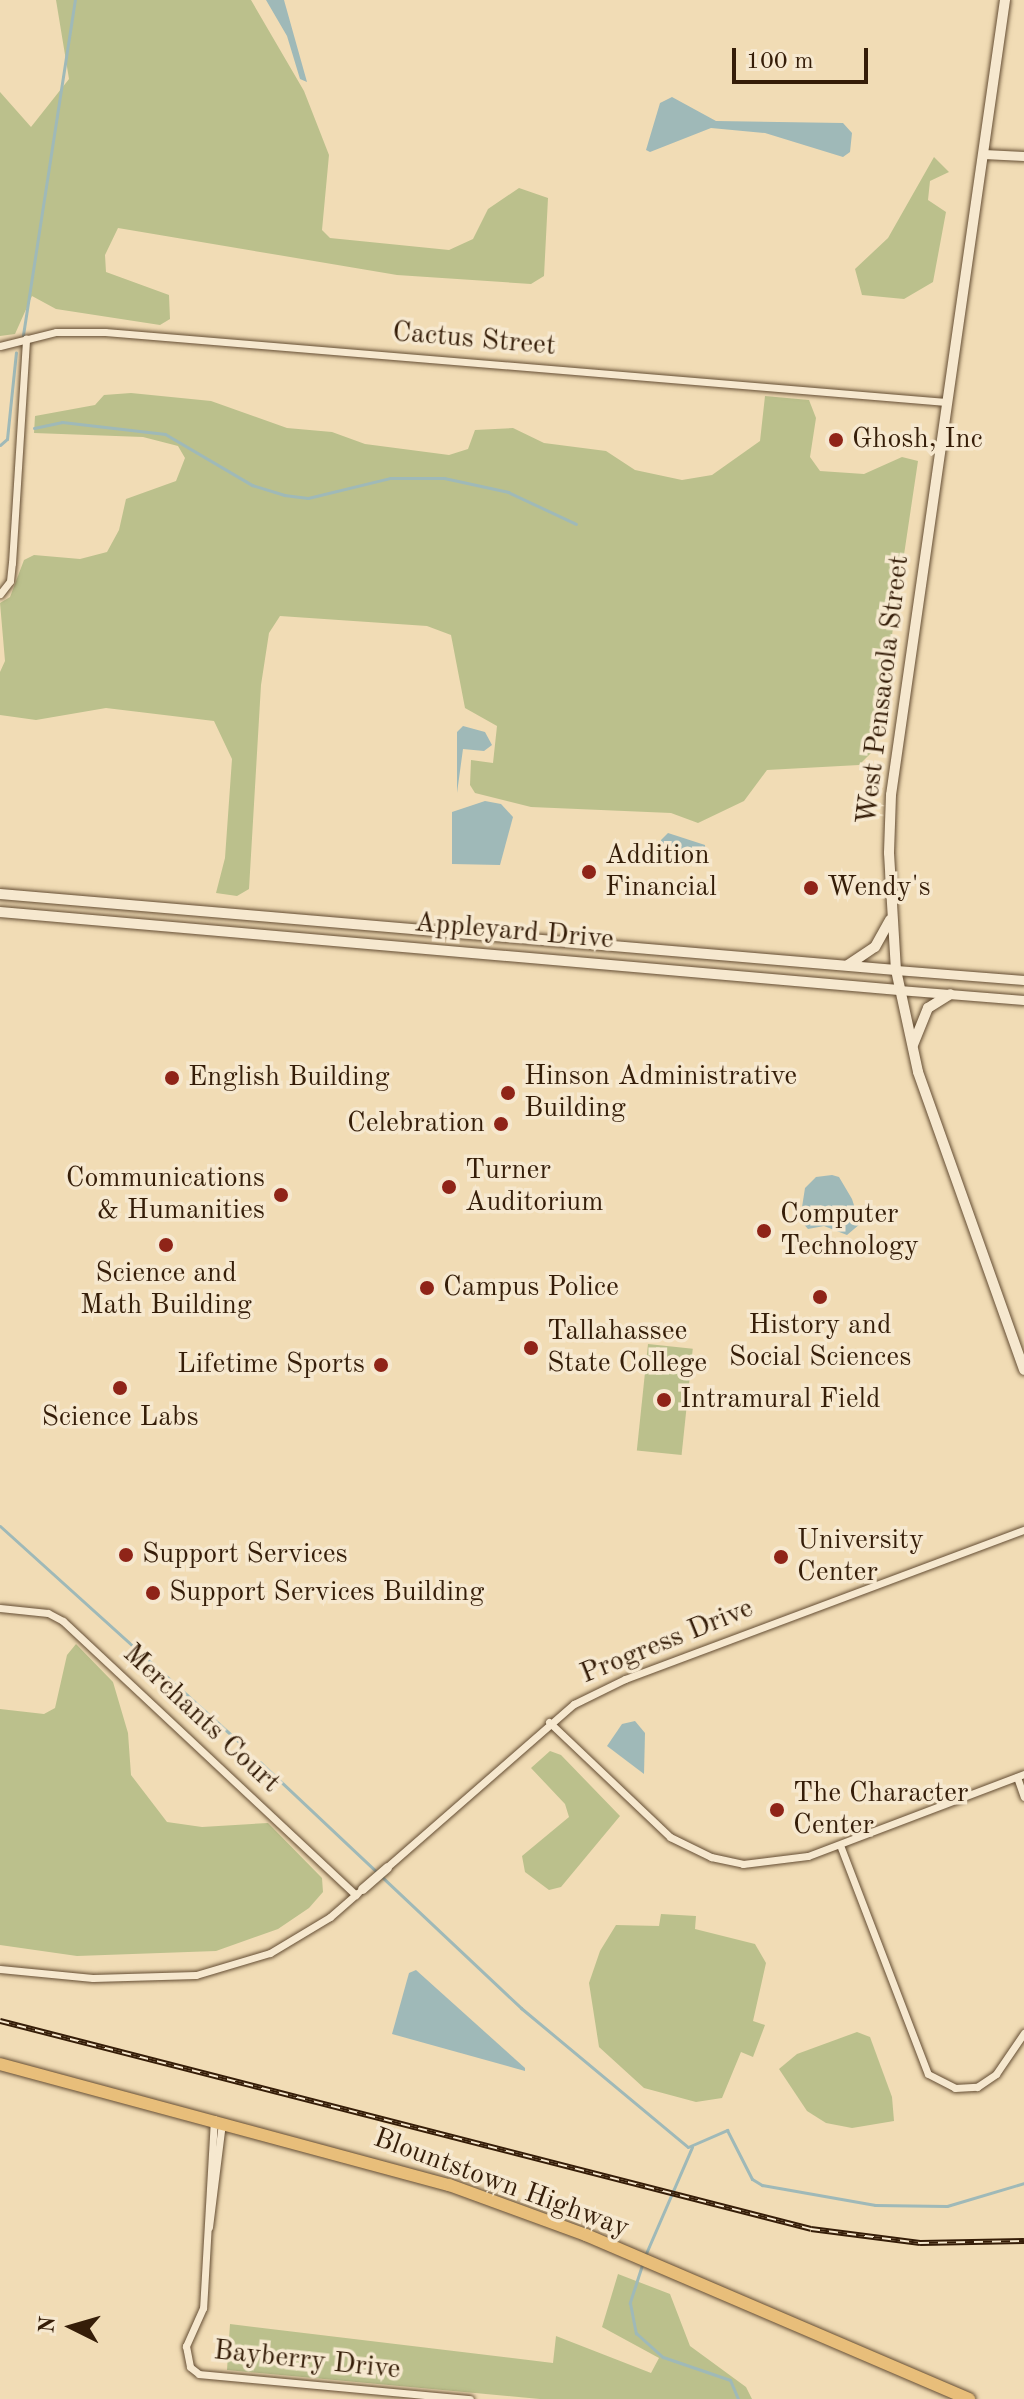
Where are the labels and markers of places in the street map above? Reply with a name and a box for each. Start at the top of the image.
place label: Ghosh, Inc [852,423,983,457]
marker: Ghosh, Inc [827,431,845,449]
place label: Addition Financial [605,839,717,905]
marker: Addition Financial [580,863,598,881]
place label: Wendy's [827,871,931,905]
marker: Wendy's [802,879,820,897]
place label: Hinson Administrative Building [524,1060,797,1126]
place label: English Building [188,1061,390,1095]
marker: English Building [163,1069,181,1087]
marker: Hinson Administrative Building [499,1084,517,1102]
place label: Celebration [347,1107,485,1141]
marker: Celebration [492,1115,510,1133]
place label: Turner Auditorium [465,1154,603,1220]
place label: Communications & Humanities [66,1162,265,1228]
marker: Turner Auditorium [440,1178,458,1196]
marker: Communications & Humanities [272,1186,290,1204]
place label: Computer Technology [780,1198,919,1264]
marker: Computer Technology [755,1222,773,1240]
marker: Science and Math Building [157,1236,175,1254]
place label: Science and Math Building [80,1257,252,1323]
place label: Campus Police [443,1271,619,1305]
marker: Campus Police [418,1279,436,1297]
marker: History and Social Sciences [811,1288,829,1306]
place label: History and Social Sciences [729,1309,911,1375]
place label: Tallahassee State College [547,1315,707,1381]
marker: Tallahassee State College [522,1339,540,1357]
place label: Lifetime Sports [177,1348,365,1382]
marker: Lifetime Sports [372,1356,390,1374]
marker: Science Labs [111,1379,129,1397]
place label: Intramural Field [680,1383,881,1417]
marker: Intramural Field [655,1391,673,1409]
place label: Science Labs [41,1401,199,1435]
place label: University Center [797,1524,924,1590]
place label: Support Services [142,1538,348,1572]
marker: Support Services [117,1546,135,1564]
marker: University Center [772,1548,790,1566]
place label: Support Services Building [169,1576,484,1610]
marker: Support Services Building [144,1584,162,1602]
place label: The Character Center [793,1777,968,1843]
marker: The Character Center [768,1801,786,1819]

